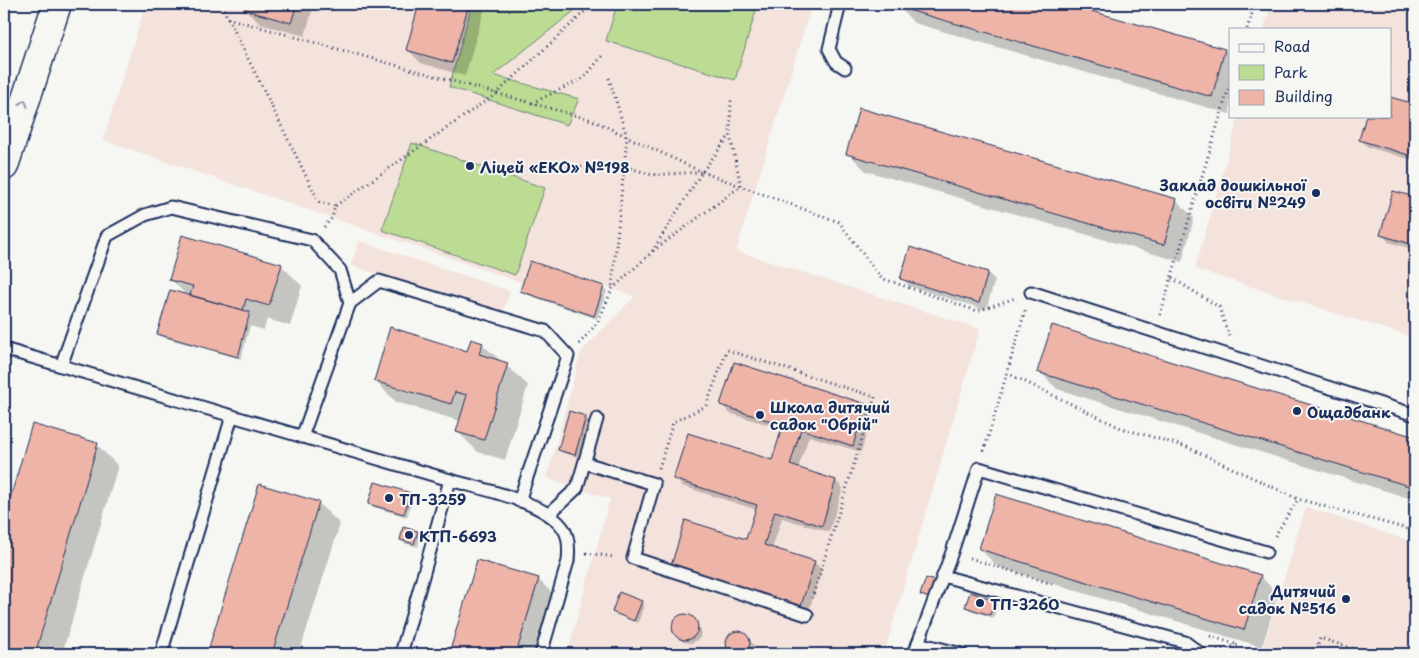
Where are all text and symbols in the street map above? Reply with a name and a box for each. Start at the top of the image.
legend [1229,28,1392,118]
text: Road [1274,34,1310,57]
text: Park [1274,60,1308,83]
text: Building [1274,84,1333,107]
one-way arrow [19,99,29,108]
place label: Ліцей «ЕКО» №198 [480,155,630,178]
marker: Ліцей «ЕКО» №198 [464,160,476,172]
place label: Заклад дошкільної освіти №249 [1159,173,1308,213]
marker: Заклад дошкільної освіти №249 [1310,187,1322,199]
place label: Школа дитячий садок "Обрій" [770,395,890,435]
place label: Ощадбанк [1307,400,1391,423]
marker: Ощадбанк [1291,405,1303,417]
marker: Школа дитячий садок "Обрій" [754,409,766,421]
place label: ТП-3259 [399,487,466,510]
marker: ТП-3259 [383,492,395,504]
place label: КТП-6693 [419,524,497,547]
marker: КТП-6693 [403,529,415,541]
place label: Дитячий садок №516 [1239,579,1336,619]
place label: ТП-3260 [990,592,1059,615]
marker: Дитячий садок №516 [1340,593,1352,605]
marker: ТП-3260 [974,597,986,609]

